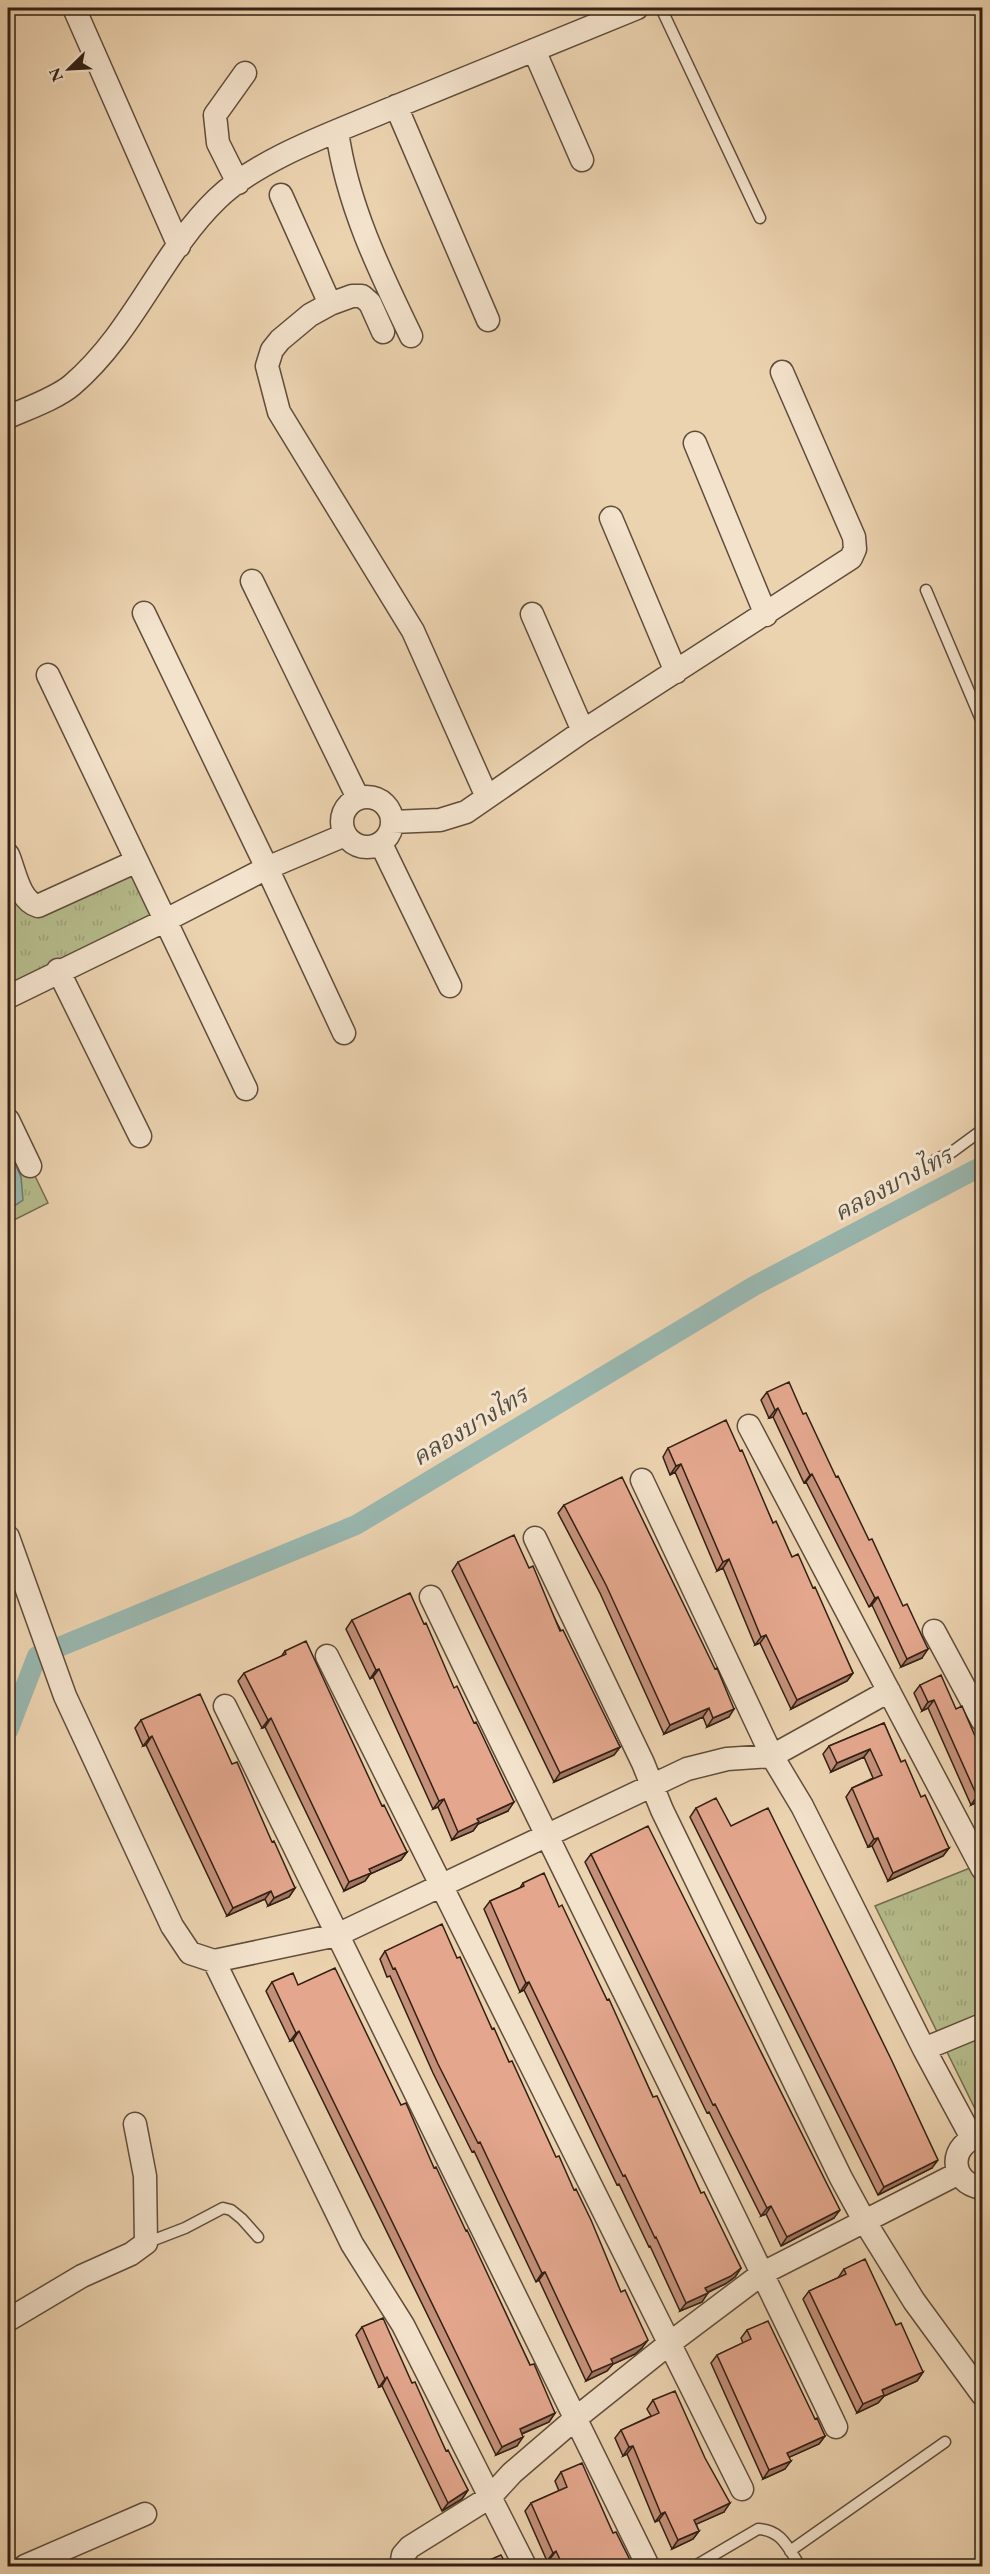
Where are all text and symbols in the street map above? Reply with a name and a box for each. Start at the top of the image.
north arrow [39,39,99,99]
text: N [44,65,68,85]
water label: คลองบางไทร [828,1137,959,1228]
water label: คลองบางไทร [405,1377,535,1472]

